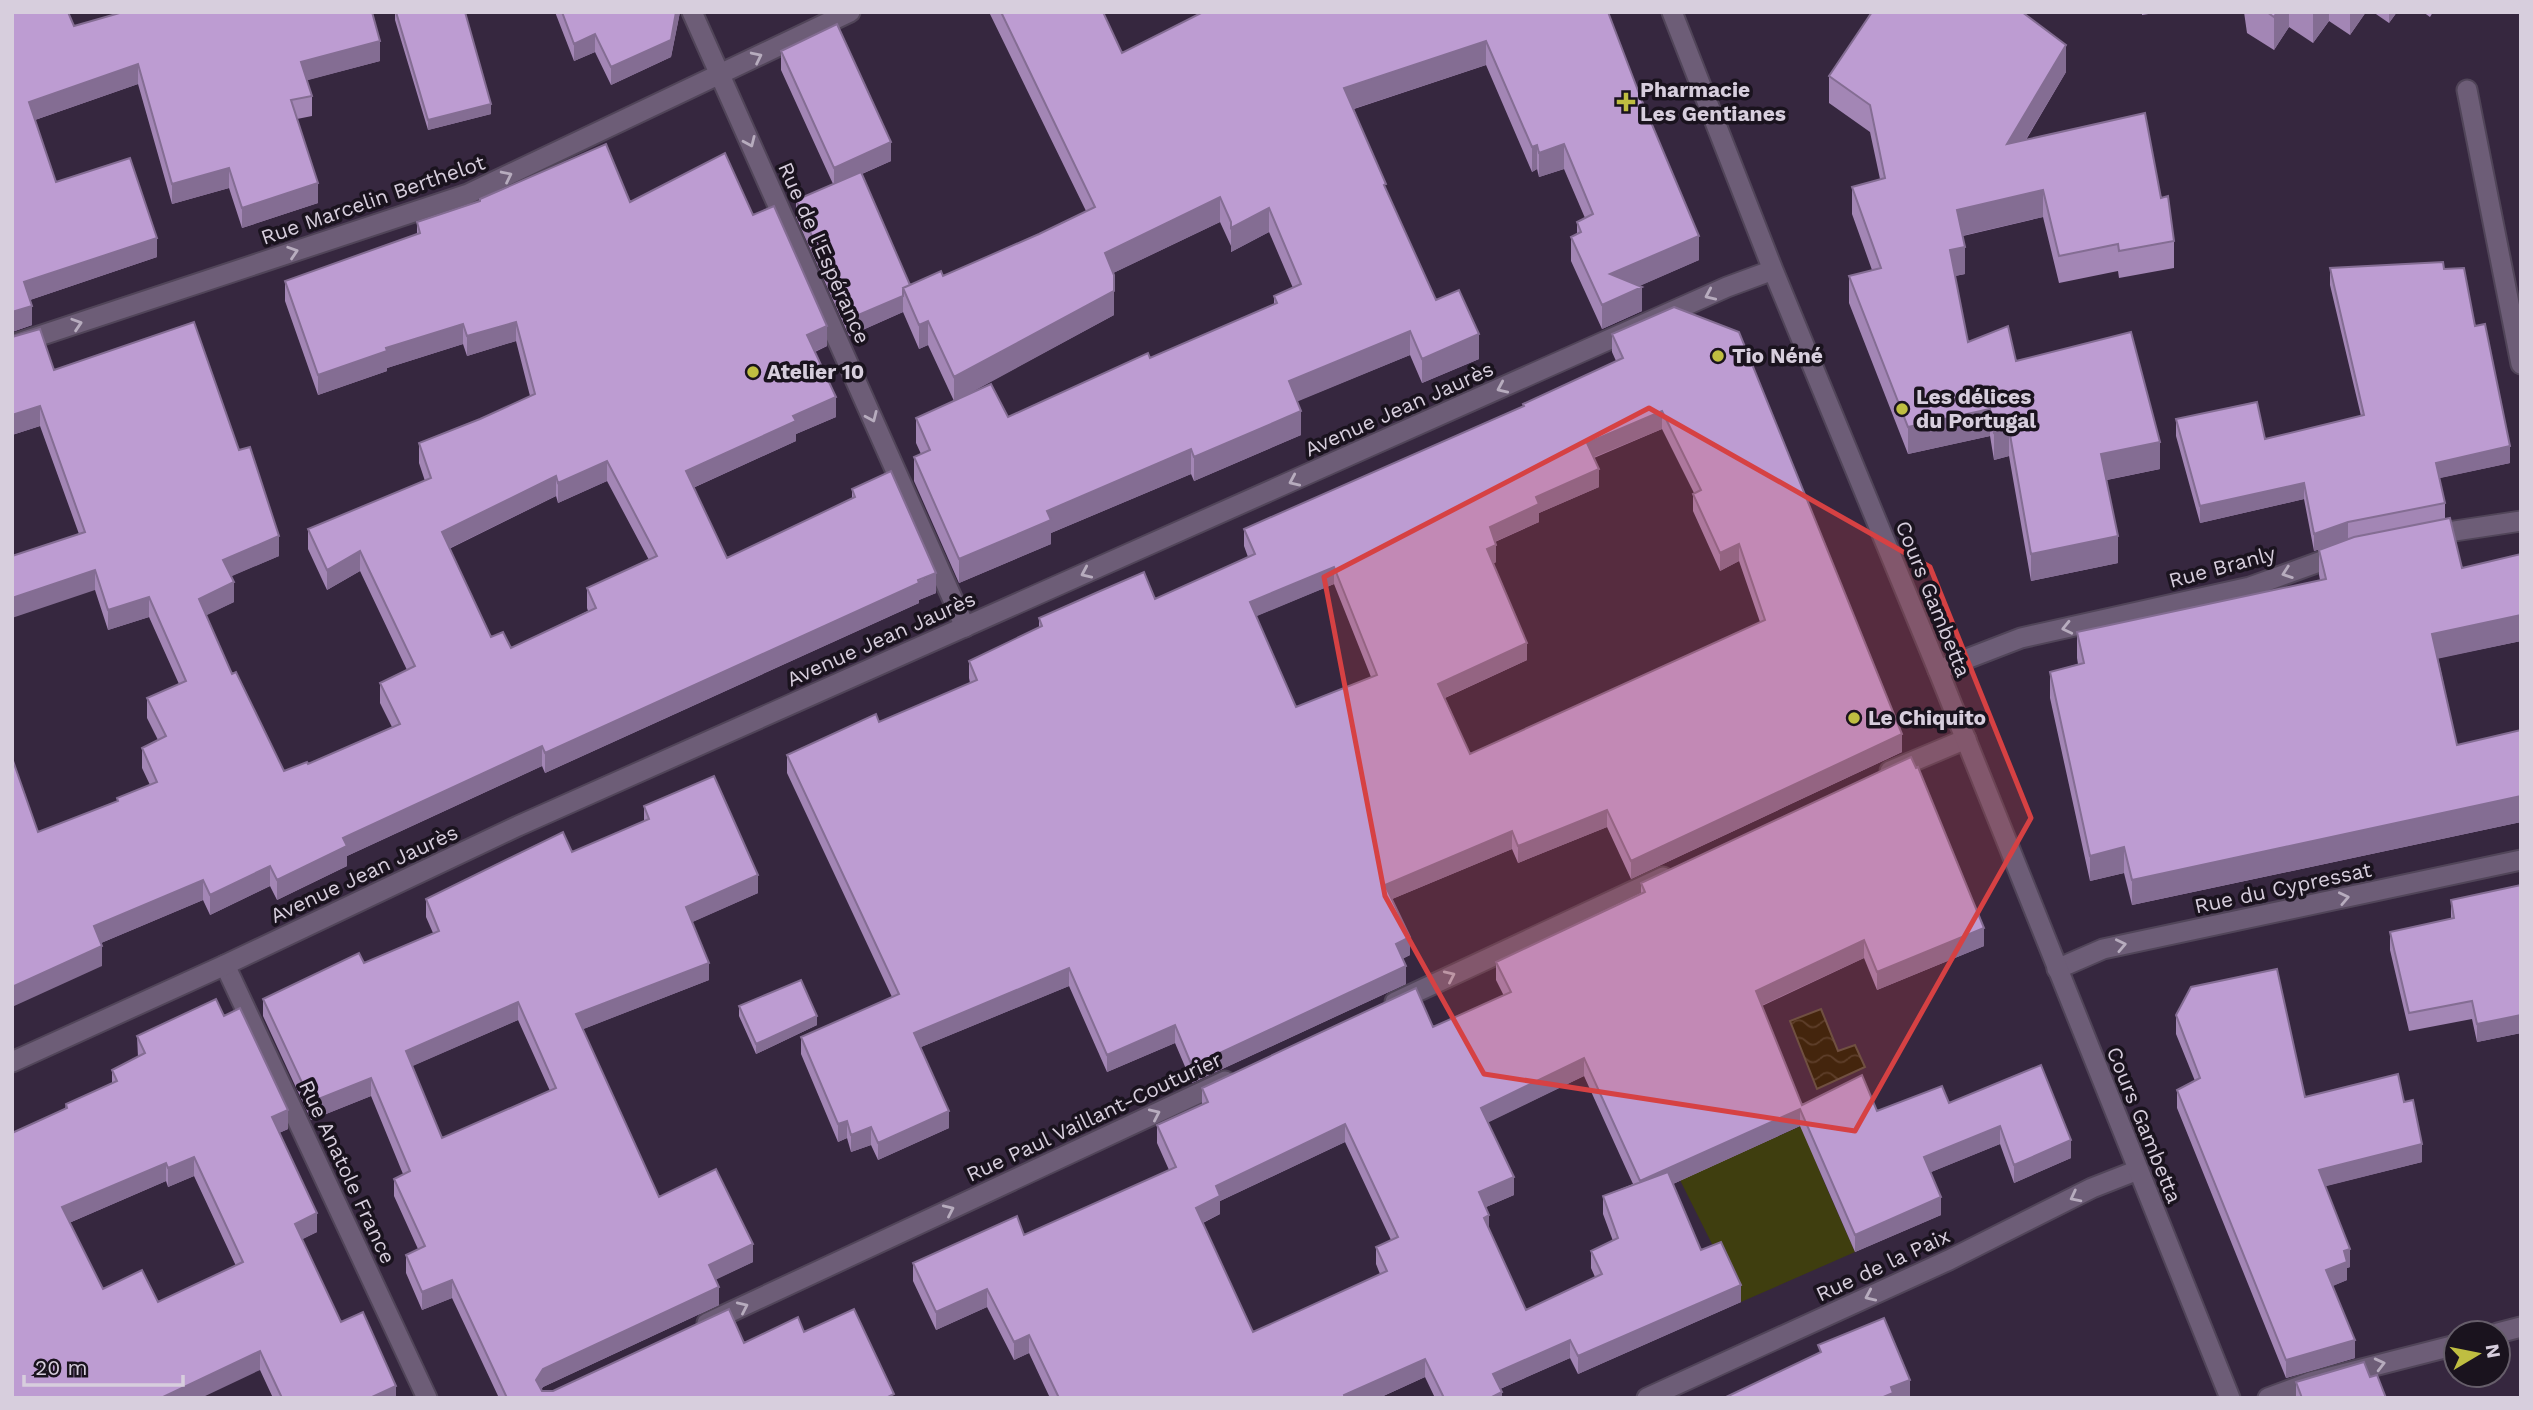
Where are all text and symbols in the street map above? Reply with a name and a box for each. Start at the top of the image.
one-way arrow [749,51,762,65]
place label: Pharmacie Les Gentianes [1640,77,1786,126]
marker: Pharmacie Les Gentianes [1618,94,1634,110]
one-way arrow [742,135,756,147]
street label: Rue Marcelin Berthelot [258,149,488,250]
street label: Rue de l'Espérance [773,158,876,347]
one-way arrow [500,170,512,184]
one-way arrow [287,246,299,261]
one-way arrow [1704,287,1717,301]
one-way arrow [70,318,83,332]
place label: Tio Néné [1732,343,1823,368]
marker: Tio Néné [1710,348,1726,364]
street label: Avenue Jean Jaurès [1300,356,1497,461]
place label: Atelier 10 [767,359,864,384]
marker: Atelier 10 [745,364,761,380]
one-way arrow [1497,380,1509,394]
place label: Les délices du Portugal [1916,384,2036,433]
marker: Les délices du Portugal [1894,401,1910,417]
one-way arrow [864,410,878,422]
one-way arrow [1289,473,1301,487]
street label: Cours Gambetta [1891,517,1976,681]
street label: Rue Branly [2166,540,2278,593]
one-way arrow [1081,565,1093,579]
one-way arrow [2282,565,2294,579]
street label: Avenue Jean Jaurès [782,586,979,691]
one-way arrow [2061,619,2073,634]
place label: Le Chiquito [1868,705,1986,730]
marker: Le Chiquito [1846,710,1862,726]
street label: Avenue Jean Jaurès [266,819,462,928]
street label: Rue du Cypressat [2192,856,2374,918]
one-way arrow [2338,892,2350,906]
one-way arrow [2115,939,2127,954]
one-way arrow [1443,971,1455,985]
street label: Cours Gambetta [2102,1043,2187,1207]
street label: Rue Paul Vaillant-Couturier [962,1046,1226,1187]
street label: Rue Anatole France [294,1076,401,1267]
one-way arrow [1148,1108,1160,1122]
one-way arrow [2070,1189,2082,1203]
one-way arrow [942,1205,954,1219]
street label: Rue de la Paix [1812,1223,1954,1306]
one-way arrow [1865,1288,1877,1302]
one-way arrow [735,1301,748,1315]
north arrow [2442,1319,2512,1389]
text: N [2481,1342,2506,1360]
scale bar [24,1344,184,1388]
text: 20 m [35,1355,87,1380]
one-way arrow [2374,1358,2386,1372]

